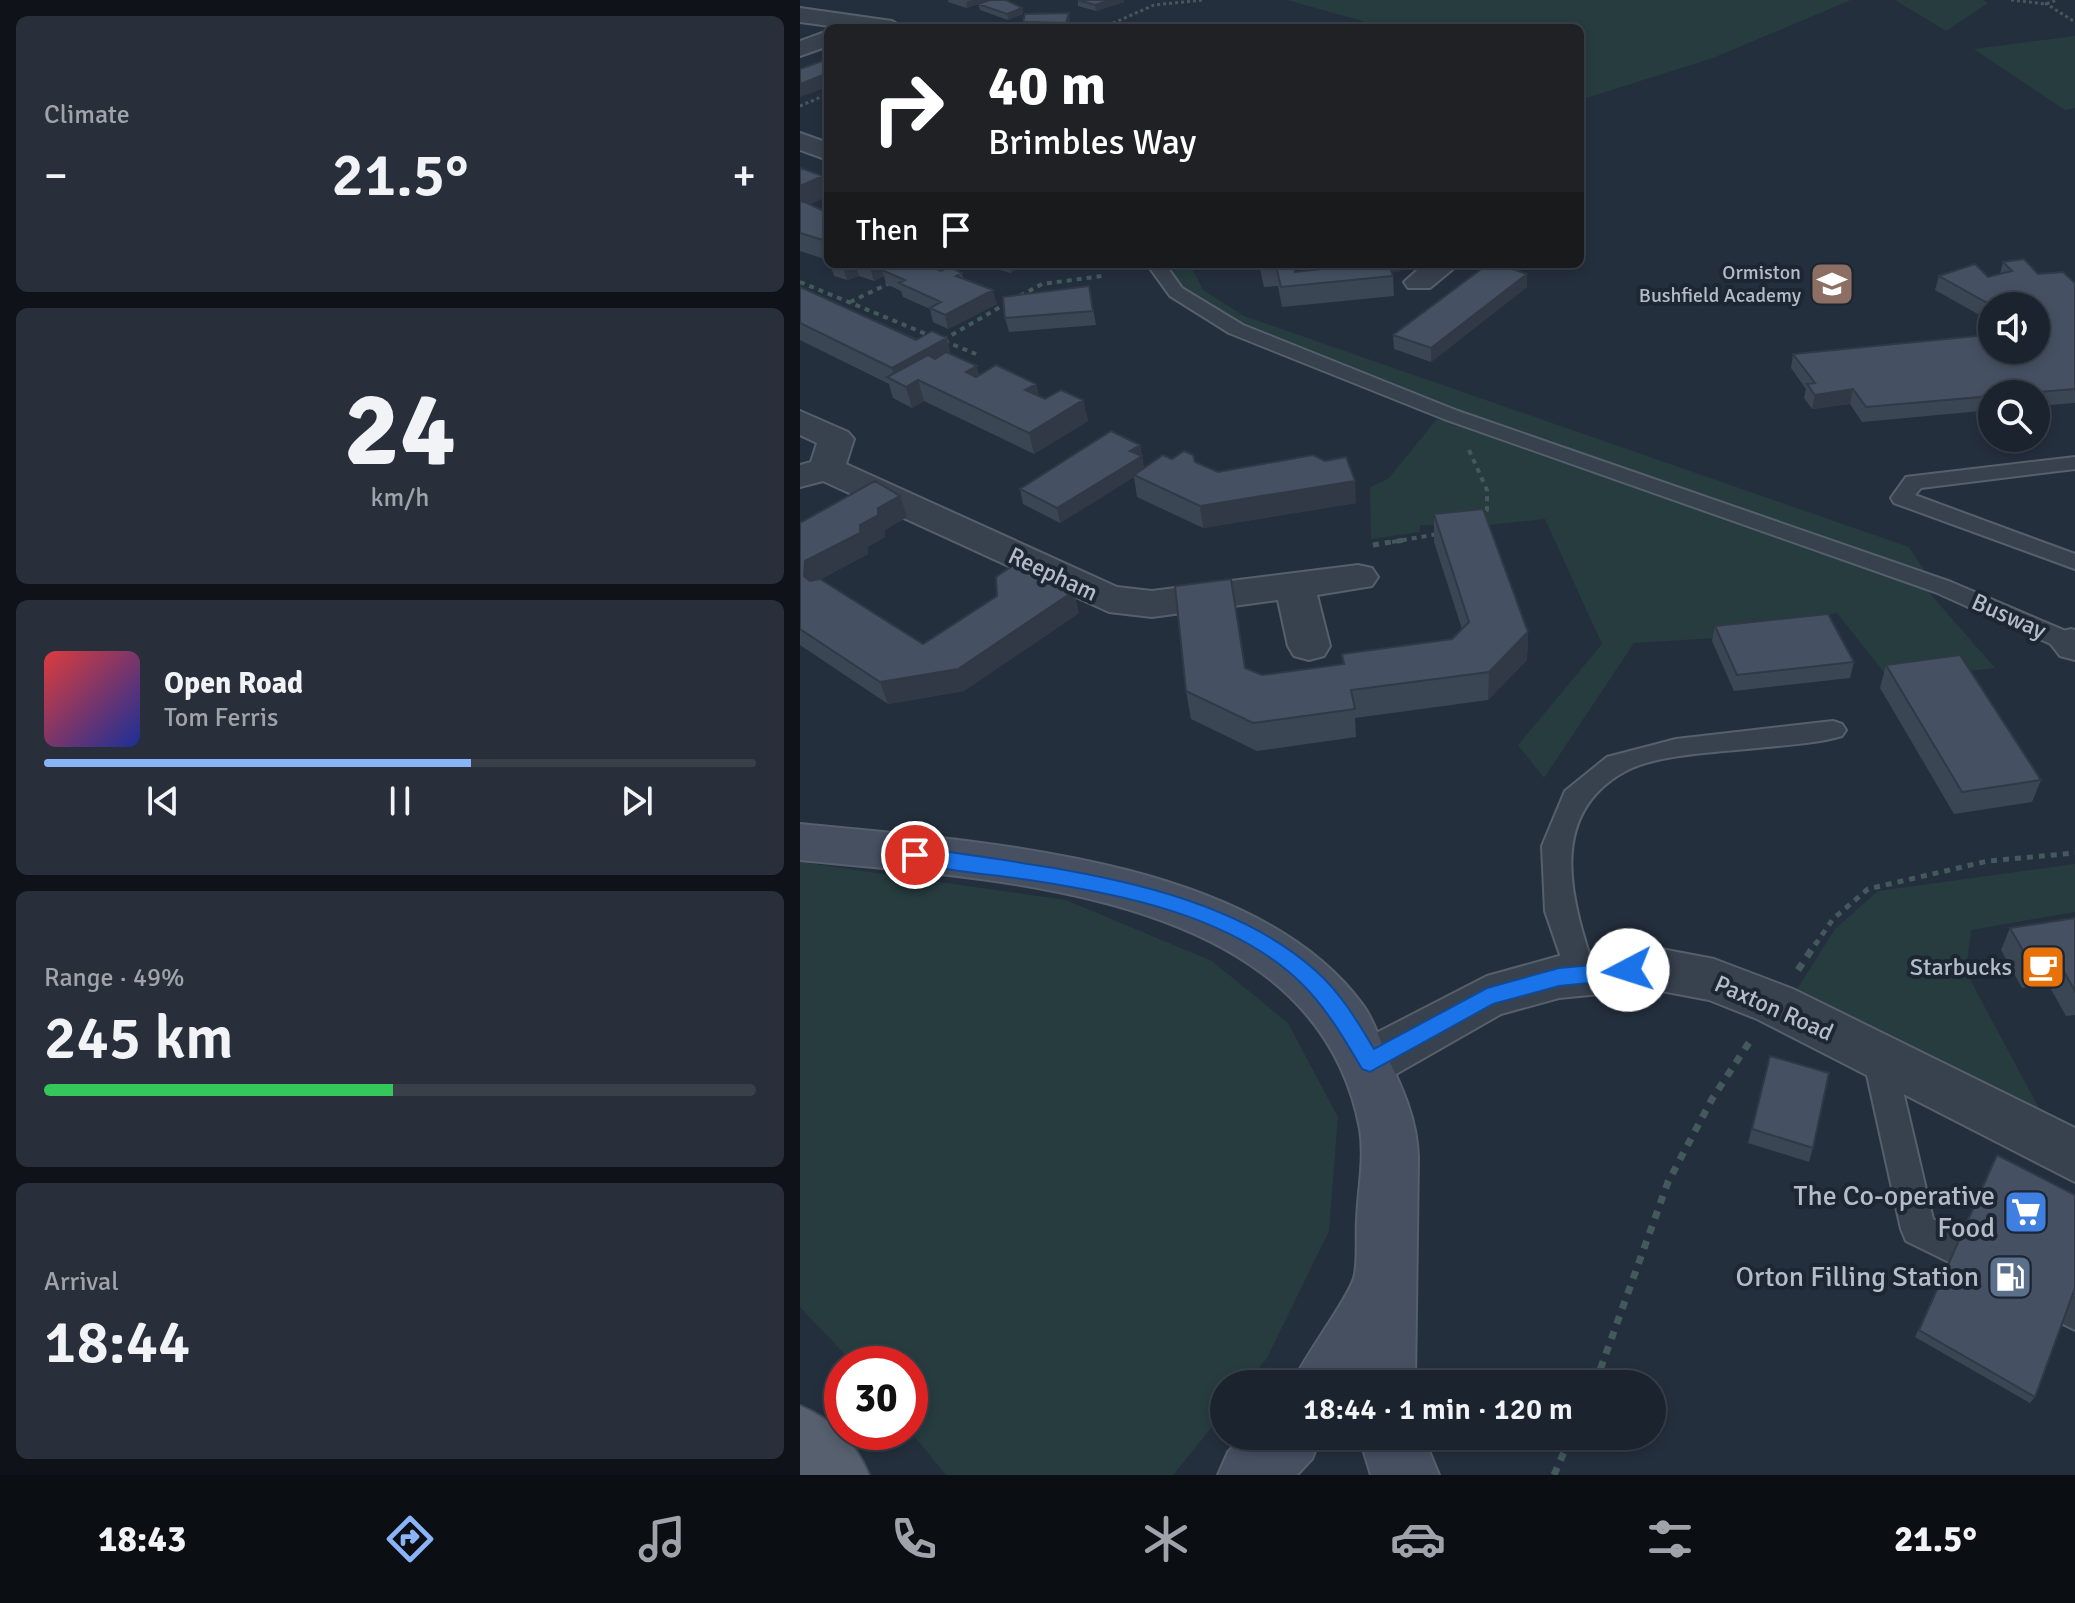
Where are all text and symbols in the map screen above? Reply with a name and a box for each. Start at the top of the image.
text: 40 m [988,51,1106,120]
icon: right [856,56,960,160]
text: Climate [44,99,130,131]
text: Brimbles Way [988,120,1196,165]
text: 21.5° [332,139,468,213]
text: − [44,149,68,203]
text: + [732,149,756,203]
icon: arrive [934,208,978,252]
text: Then [856,212,918,249]
place label: Ormiston Bushfield Academy [1639,260,1802,308]
school or university icon: Ormiston Bushfield Academy [1808,260,1856,308]
map controls [1978,292,2050,452]
button: sound [1978,292,2050,364]
text: 24 [344,366,456,494]
button: search [1978,380,2050,452]
text: km/h [371,482,429,514]
street label: Reepham [1004,540,1102,608]
street label: Busway [1967,586,2051,646]
text: Open Road [164,665,303,702]
text: Tom Ferris [164,702,278,734]
icon: previous [141,779,185,823]
icon: pause [378,779,422,823]
icon: next [615,779,659,823]
pin [881,821,949,889]
icon: arrive [893,833,937,877]
position arrow [1586,928,1670,1012]
cafe icon: Starbucks [2019,943,2067,991]
place label: Starbucks [1910,952,2012,982]
text: Range · 49% [44,962,185,994]
street label: Paxton Road [1710,969,1838,1047]
text: 245 km [44,1002,233,1076]
place label: The Co-operative Food [1794,1179,1995,1245]
supermarket icon: The Co-operative Food [2002,1188,2050,1236]
fuel station icon: Orton Filling Station [1986,1253,2034,1301]
place label: Orton Filling Station [1735,1260,1979,1294]
text: Arrival [44,1266,119,1298]
text: 18:44 [44,1306,191,1380]
speed limit sign: 30 [824,1346,928,1450]
text: 18:44 · 1 min · 120 m [1303,1391,1573,1428]
icon: directions [382,1511,438,1567]
icon: music [634,1511,690,1567]
icon: phone [886,1511,942,1567]
icon: climate [1138,1511,1194,1567]
icon: car [1390,1511,1446,1567]
icon: filters [1642,1511,1698,1567]
text: 18:43 [98,1517,186,1562]
text: 21.5° [1894,1517,1977,1562]

